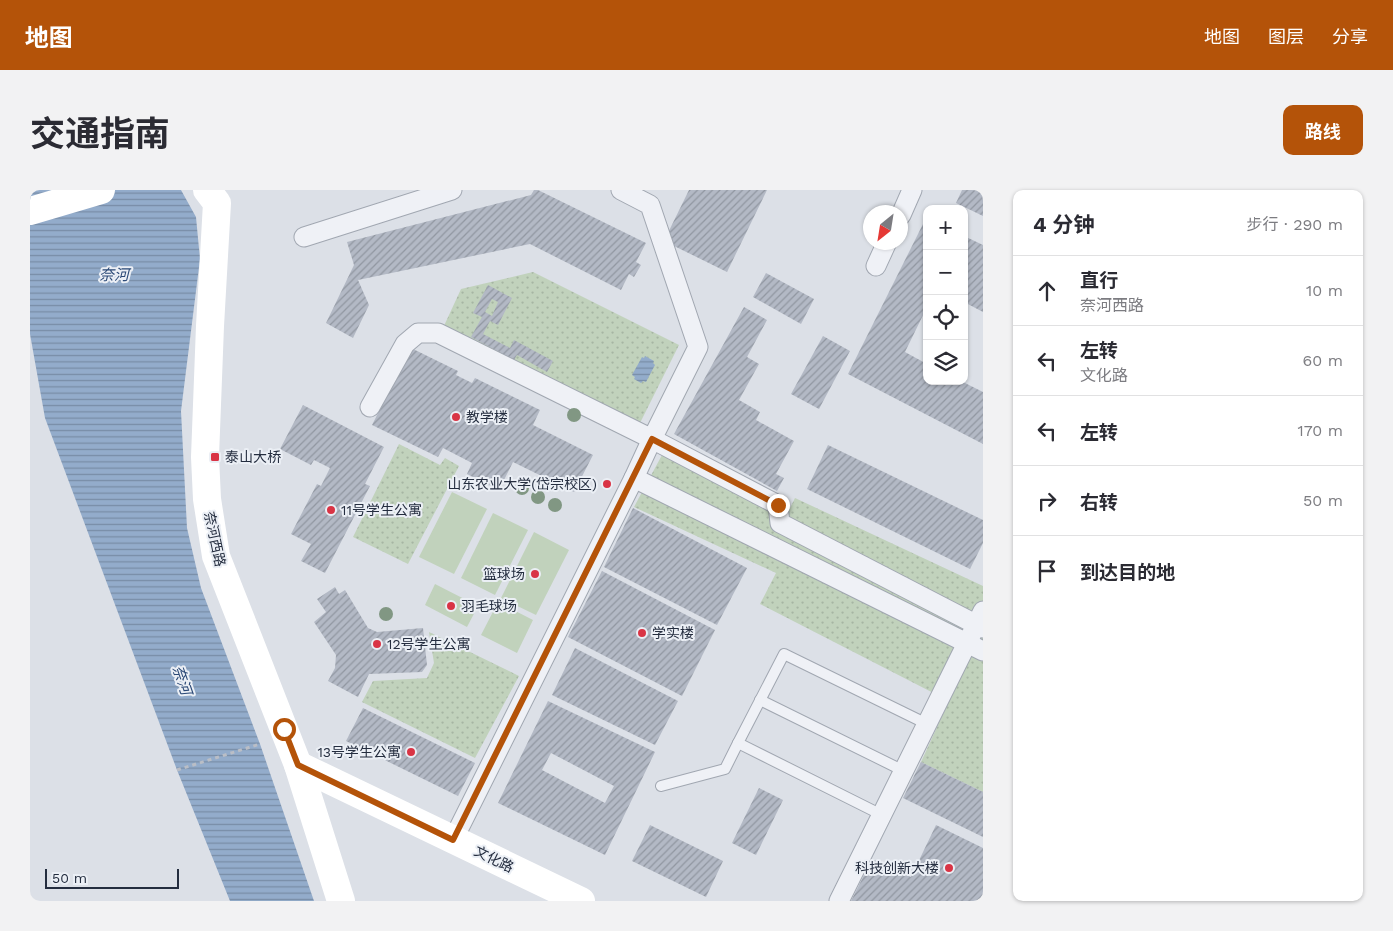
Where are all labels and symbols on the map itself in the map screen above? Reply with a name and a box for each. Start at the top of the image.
north arrow [863,205,908,250]
water label: 奈河 [99,266,132,284]
place label: 教学楼 [466,409,508,425]
marker: 教学楼 [450,411,462,423]
place label: 泰山大桥 [225,449,281,465]
marker: 泰山大桥 [209,451,221,463]
place label: 山东农业大学(岱宗校区) [447,476,597,492]
marker: 山东农业大学(岱宗校区) [601,478,613,490]
route end [767,494,790,517]
place label: 11号学生公寓 [341,502,422,518]
marker: 11号学生公寓 [325,504,337,516]
street label: 奈河西路 [201,510,229,568]
place label: 篮球场 [483,566,525,582]
marker: 篮球场 [529,568,541,580]
place label: 羽毛球场 [461,598,517,614]
marker: 羽毛球场 [445,600,457,612]
place label: 学实楼 [652,625,694,641]
marker: 学实楼 [636,627,648,639]
place label: 12号学生公寓 [387,636,471,652]
marker: 12号学生公寓 [371,638,383,650]
water label: 奈河 [169,663,196,700]
route start [273,718,296,741]
place label: 13号学生公寓 [317,744,401,760]
marker: 13号学生公寓 [405,746,417,758]
street label: 文化路 [472,843,516,875]
place label: 科技创新大楼 [855,860,939,876]
marker: 科技创新大楼 [943,862,955,874]
scale bar [45,866,179,889]

